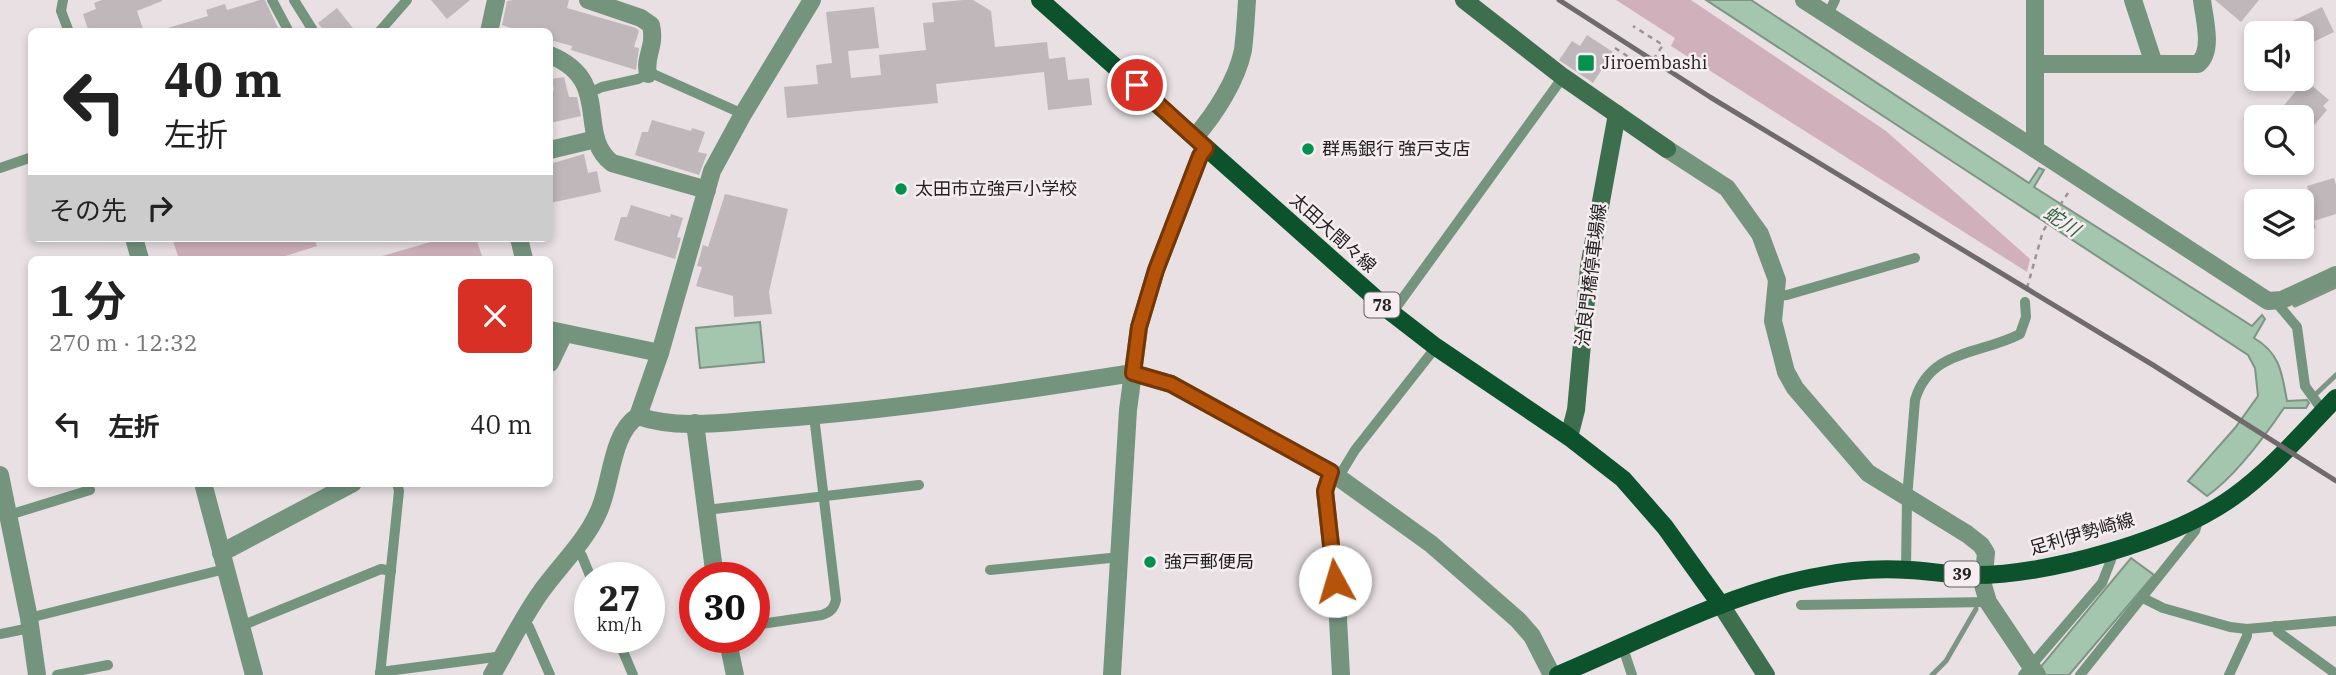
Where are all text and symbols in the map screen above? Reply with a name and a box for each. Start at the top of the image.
map controls [2244,21,2314,259]
button: sound [2244,21,2314,91]
text: 40 m [164,47,282,110]
place label: Jiroembashi [1602,51,1708,74]
marker: Jiroembashi [1576,53,1596,73]
pin [1107,55,1167,115]
icon: left [49,56,140,147]
icon: arrive [1118,66,1156,104]
button: search [2244,105,2314,175]
text: 左折 [164,113,228,155]
place label: 群馬銀行 強戸支店 [1322,137,1470,160]
marker: 群馬銀行 強戸支店 [1300,141,1316,157]
place label: 太田市立強戸小学校 [915,177,1077,200]
marker: 太田市立強戸小学校 [893,181,909,197]
street label: 太田大間々線 [1286,188,1381,277]
icon: right [141,189,179,227]
button: layers [2244,189,2314,259]
text: その先 [49,193,127,227]
water label: 蛇川 [2040,201,2086,242]
street label: 治良門橋停車場線 [1570,202,1611,348]
text: 1 分 [49,273,126,328]
button: close [458,279,532,353]
road number: 78 [1364,292,1400,318]
text: 270 m · 12:32 [49,327,198,357]
icon: left [49,405,87,443]
text: 40 m [470,407,532,441]
text: 左折 [108,409,160,443]
street label: 足利伊勢崎線 [2027,508,2137,559]
position arrow [1298,544,1372,618]
place label: 強戸郵便局 [1164,550,1254,573]
marker: 強戸郵便局 [1142,554,1158,570]
speed limit sign: 30 [679,562,770,653]
road number: 39 [1944,562,1980,586]
text: 27 [598,575,641,621]
text: km/h [597,613,642,636]

